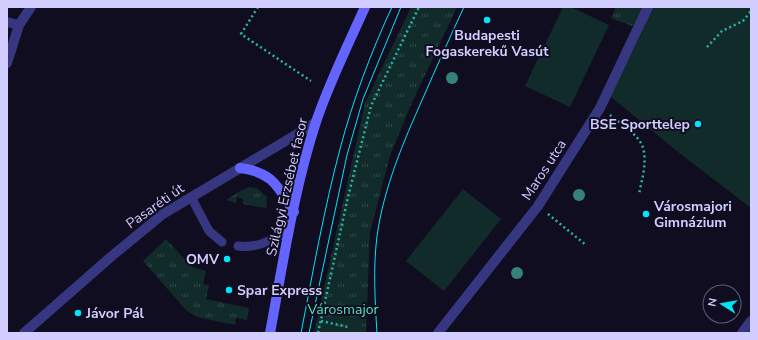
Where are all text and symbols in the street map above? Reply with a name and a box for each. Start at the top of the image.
marker: Budapesti Fogaskerekű Vasút [482,15,492,25]
place label: Budapesti Fogaskerekű Vasút [425,26,549,61]
place label: BSE Sporttelep [590,115,690,134]
street label: Szilágyi Erzsébet fasor [262,116,312,258]
marker: BSE Sporttelep [693,119,703,129]
street label: Maros utca [517,136,571,204]
street label: Pasaréti út [122,179,188,233]
place label: Városmajori Gimnázium [653,197,732,232]
marker: Városmajori Gimnázium [641,209,651,219]
place label: OMV [186,250,220,269]
marker: OMV [222,254,232,264]
place label: Spar Express [237,281,322,300]
north arrow [702,284,742,324]
marker: Spar Express [224,285,234,295]
text: N [705,297,721,308]
park label: Városmajor [306,300,379,319]
place label: Jávor Pál [85,304,145,323]
marker: Jávor Pál [73,308,83,318]

